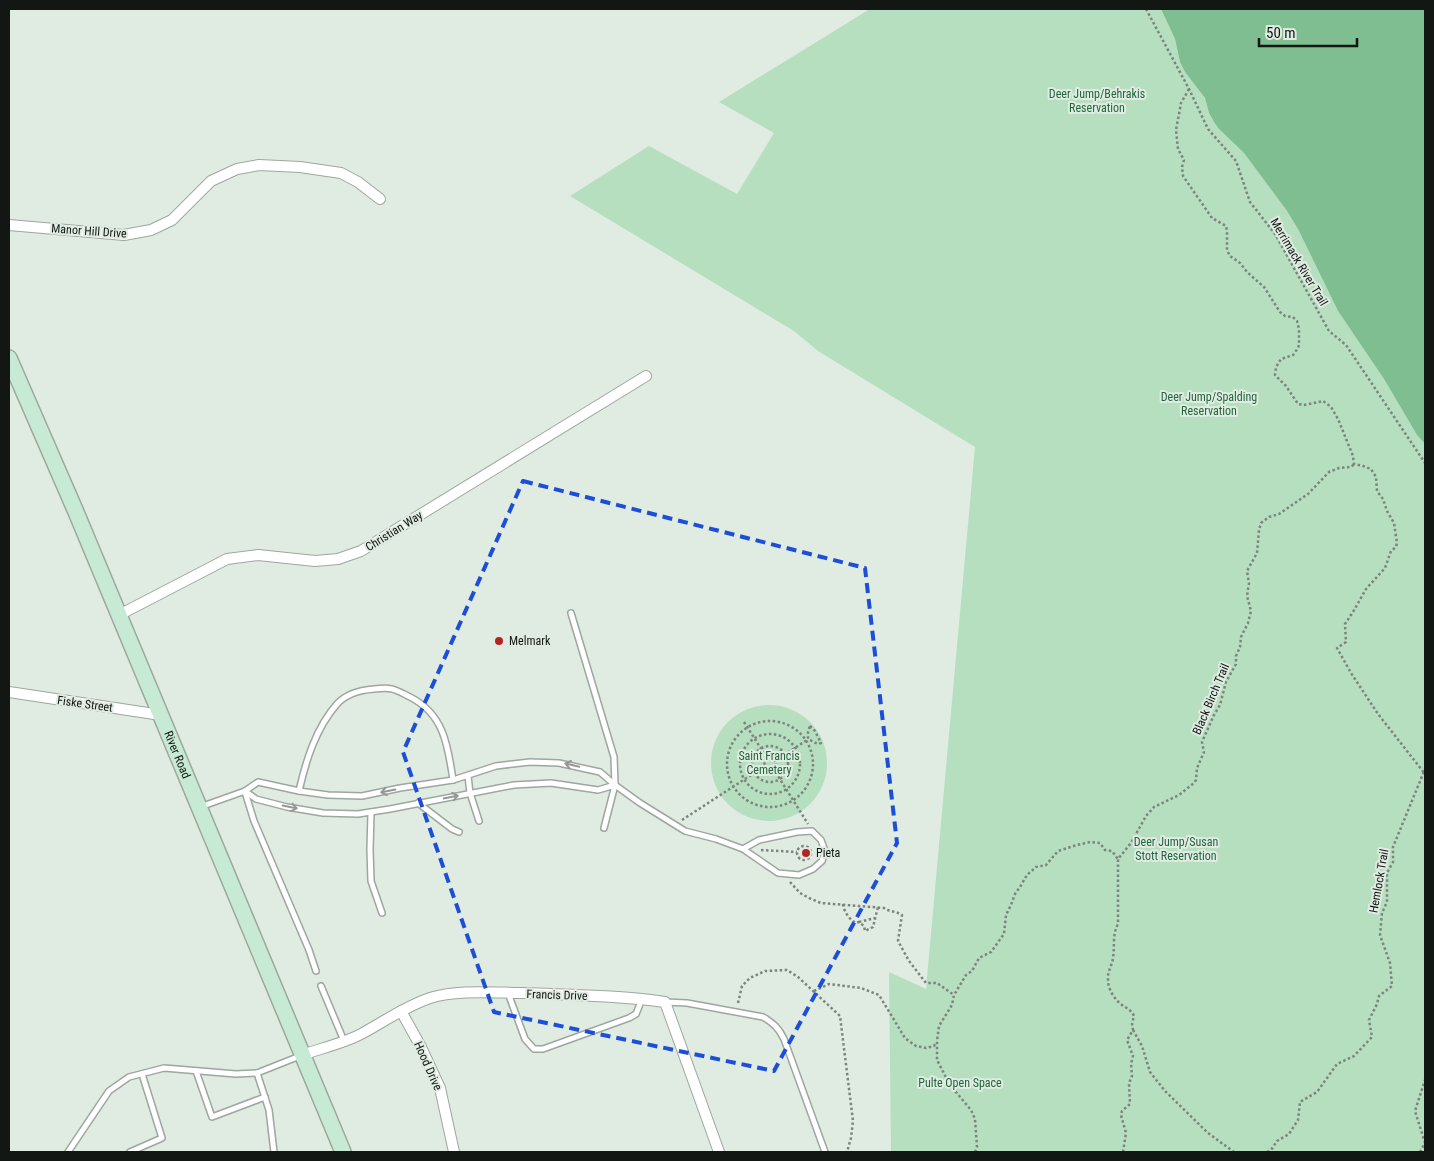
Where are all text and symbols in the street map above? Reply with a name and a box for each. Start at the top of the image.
scale bar [1259,15,1356,47]
text: 50 m [1266,24,1296,42]
park label: Deer Jump/Behrakis Reservation [1049,87,1145,115]
street label: Merrimack River Trail [1267,216,1331,308]
street label: Manor Hill Drive [51,221,127,241]
park label: Deer Jump/Spalding Reservation [1161,390,1257,418]
street label: Christian Way [363,508,425,554]
place label: Melmark [509,634,551,648]
marker: Melmark [493,635,505,647]
street label: Black Birch Trail [1190,661,1232,737]
street label: Fiske Street [56,693,114,715]
street label: River Road [161,729,193,781]
park label: Saint Francis Cemetery [738,749,800,777]
one-way arrow [565,760,581,770]
one-way arrow [380,786,396,796]
one-way arrow [442,791,458,801]
one-way arrow [282,803,298,813]
park label: Deer Jump/Susan Stott Reservation [1134,835,1218,863]
place label: Pieta [816,846,841,860]
marker: Pieta [800,847,812,859]
street label: Hemlock Trail [1366,848,1392,914]
street label: Francis Drive [526,987,588,1003]
street label: Hood Drive [411,1039,445,1093]
park label: Pulte Open Space [918,1076,1002,1090]

